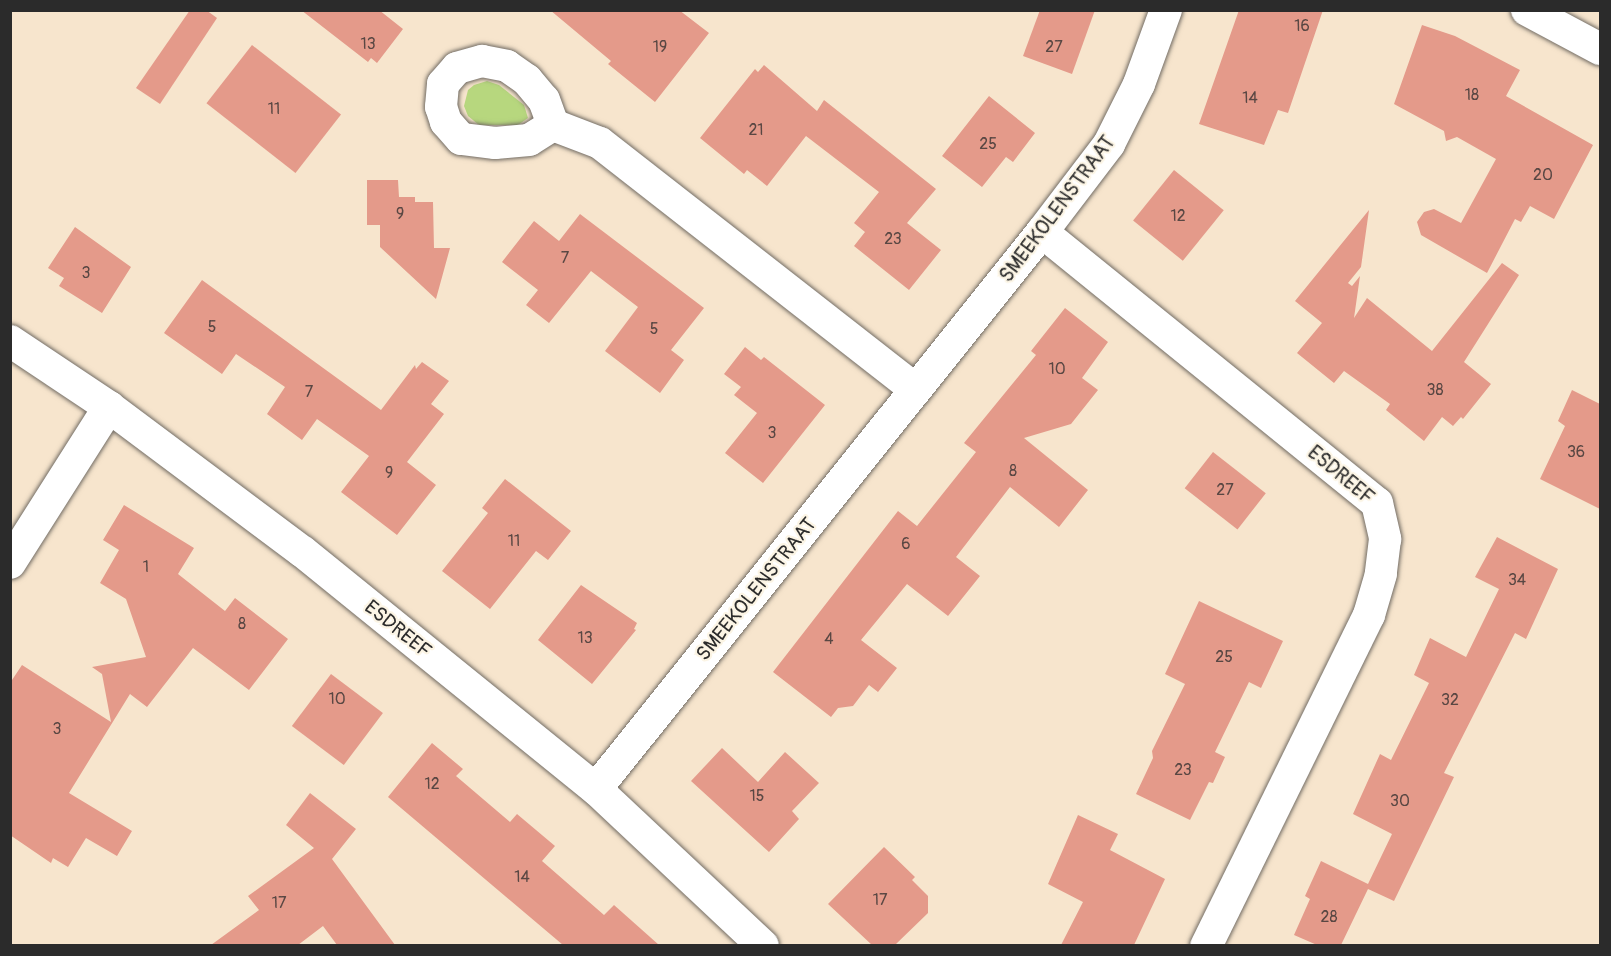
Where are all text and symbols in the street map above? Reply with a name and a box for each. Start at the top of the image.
house number: 16 [1294,16,1310,36]
house number: 13 [360,34,376,54]
house number: 19 [653,37,667,57]
house number: 27 [1045,37,1063,57]
house number: 18 [1465,85,1479,105]
house number: 14 [1242,88,1258,108]
house number: 11 [268,99,280,119]
house number: 21 [748,120,764,140]
street label: SMEEKOLENSTRAAT [994,131,1120,287]
house number: 25 [979,134,997,154]
house number: 20 [1533,165,1553,185]
house number: 9 [396,204,404,224]
house number: 12 [1170,206,1186,226]
house number: 23 [884,229,902,249]
house number: 7 [561,248,569,268]
house number: 3 [82,263,90,283]
house number: 5 [208,317,216,337]
house number: 5 [650,319,658,339]
house number: 10 [1048,359,1066,379]
house number: 38 [1427,380,1443,400]
house number: 7 [305,382,313,402]
house number: 3 [768,423,776,443]
street label: ESDREEF [1303,440,1379,510]
house number: 36 [1567,442,1585,462]
house number: 8 [1009,461,1017,481]
house number: 9 [385,463,393,483]
house number: 27 [1216,480,1234,500]
street label: SMEEKOLENSTRAAT [691,513,821,665]
house number: 11 [508,531,520,551]
house number: 6 [901,534,911,554]
house number: 1 [143,557,149,577]
house number: 34 [1508,570,1526,590]
street label: ESDREEF [360,595,436,663]
house number: 8 [238,614,246,634]
house number: 13 [577,628,593,648]
house number: 4 [824,629,834,649]
house number: 25 [1215,647,1233,667]
house number: 10 [328,689,346,709]
house number: 32 [1441,690,1459,710]
house number: 3 [53,719,61,739]
house number: 23 [1174,760,1192,780]
house number: 12 [424,774,440,794]
house number: 15 [750,786,764,806]
house number: 30 [1390,791,1410,811]
house number: 14 [514,867,530,887]
house number: 17 [873,890,887,910]
house number: 17 [272,893,286,913]
house number: 28 [1320,907,1338,927]

